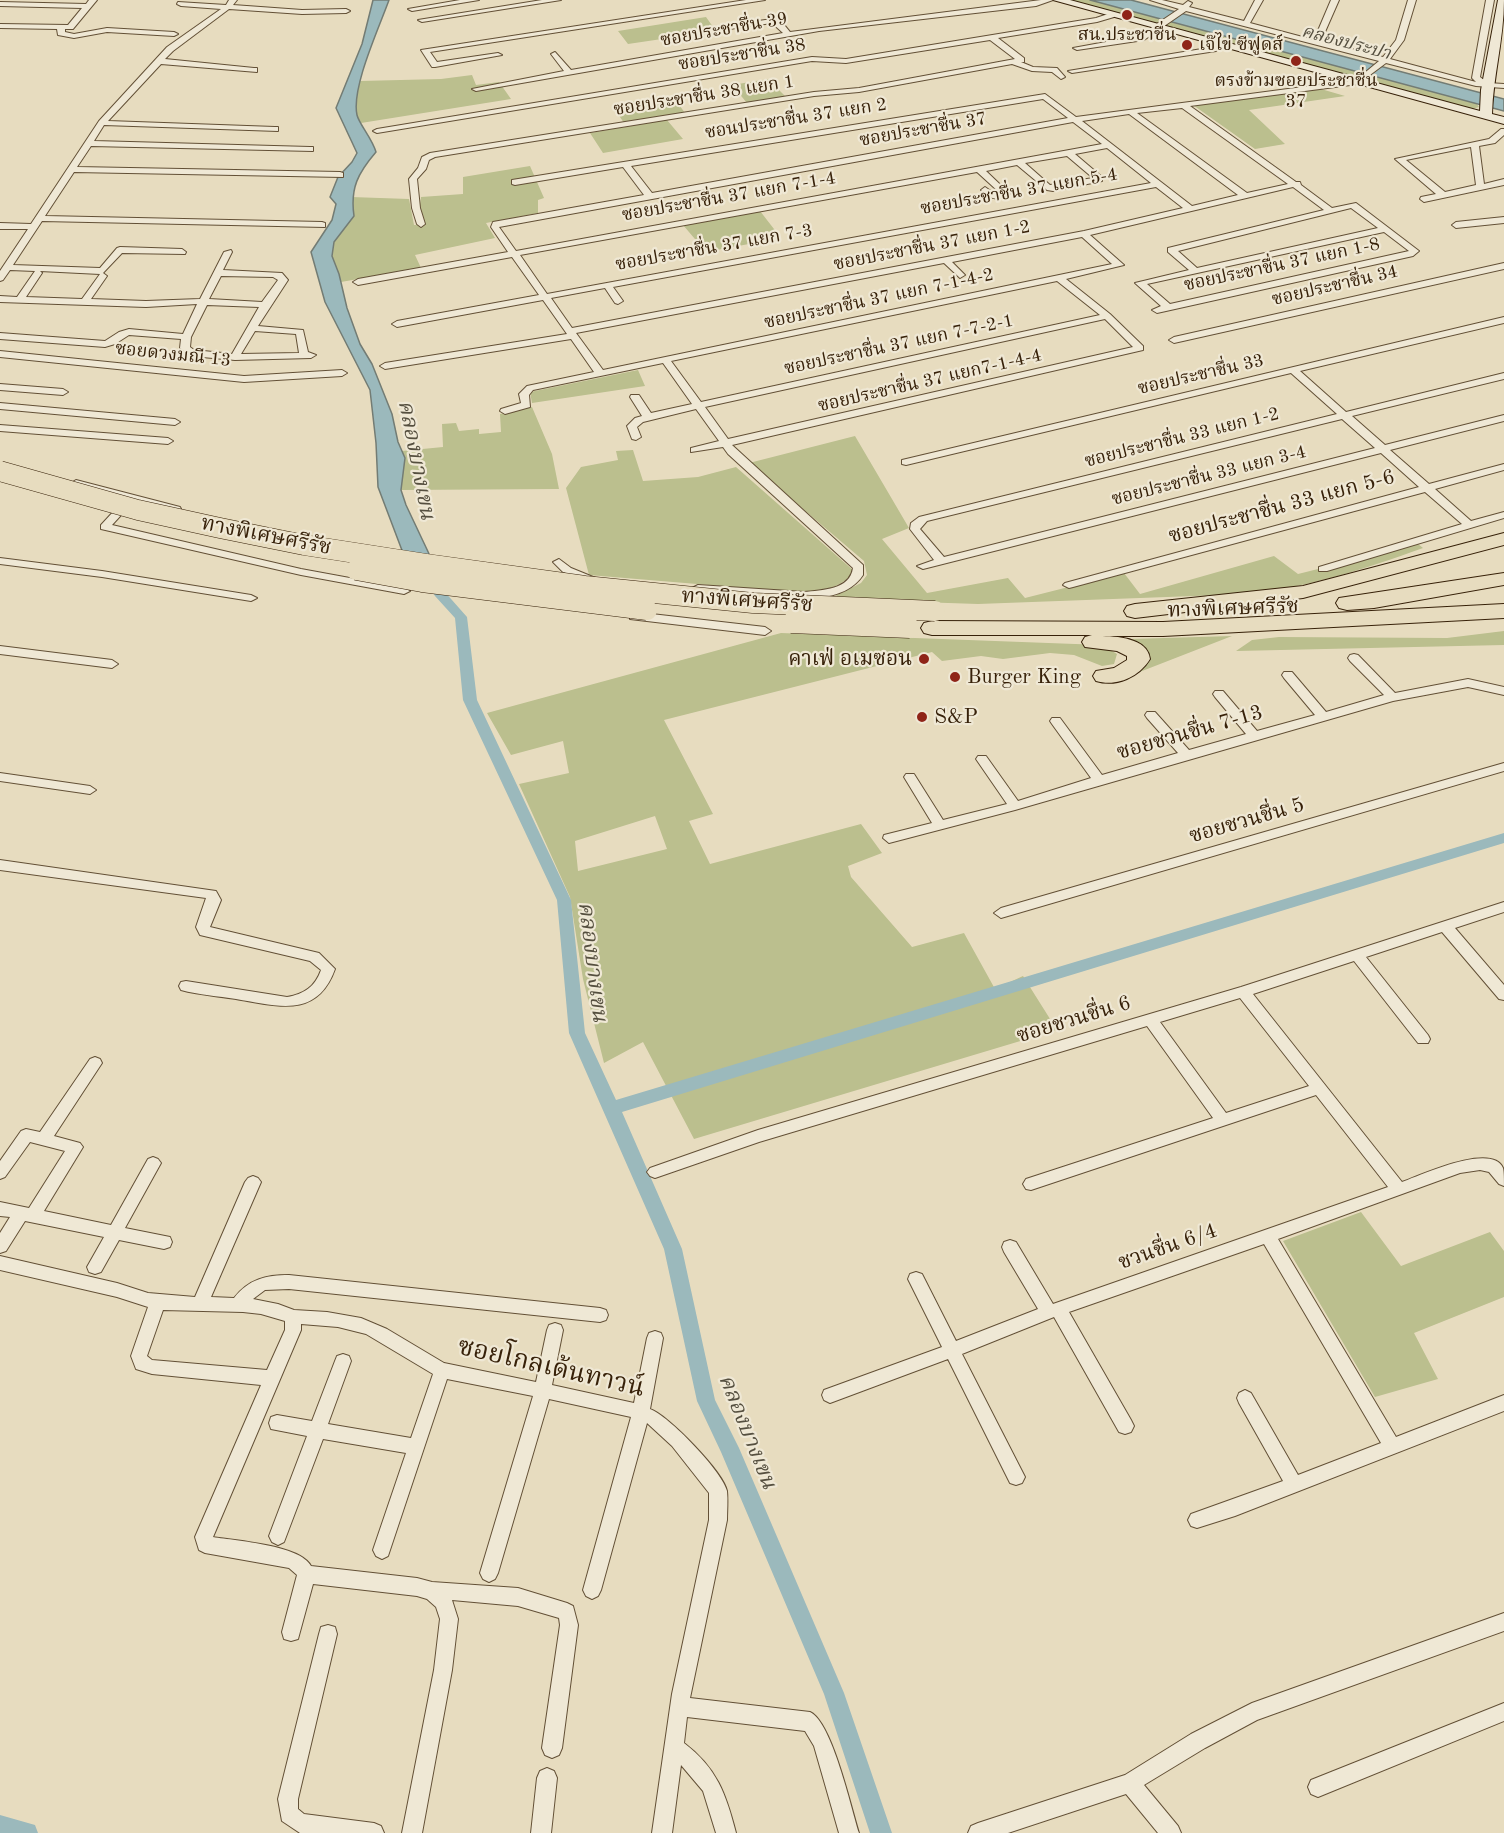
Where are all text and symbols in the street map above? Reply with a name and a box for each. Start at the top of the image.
street label: ซอยประชาชื่น 39 [659,8,789,52]
marker: สน.ประชาชื่น [1120,8,1134,22]
water label: คลองประปา [1299,21,1393,65]
place label: สน.ประชาชื่น [1078,24,1176,46]
street label: ซอยประชาชื่น 38 [677,34,807,76]
place label: เจ๊ไข่ ซีฟูดส์ [1199,34,1283,56]
marker: เจ๊ไข่ ซีฟูดส์ [1180,38,1194,52]
marker: ตรงข้ามซอยประชาชื่น 37 [1289,54,1303,68]
place label: ตรงข้ามซอยประชาชื่น 37 [1214,70,1378,112]
street label: ซอยประชาชื่น 38 แยก 1 [612,71,796,121]
street label: ซอนประชาชื่น 37 แยก 2 [704,94,888,144]
street label: ซอยประชาชื่น 37 [858,108,988,152]
street label: ซอยประชาชื่น 37 แยก 5-4 [919,164,1119,220]
street label: ซอยประชาชื่น 37 แยก 7-1-4 [620,168,838,226]
street label: ซอยประชาชื่น 37 แยก 1-2 [832,216,1032,276]
street label: ซอยประชาชื่น 37 แยก 7-3 [614,220,814,276]
street label: ซอยประชาชื่น 37 แยก 1-8 [1182,234,1382,296]
street label: ซอยประชาชื่น 34 [1270,261,1400,311]
street label: ซอยประชาชื่น 37 แยก 7-1-4-2 [762,264,996,334]
street label: ซอยประชาชื่น 37 แยก 7-7-2-1 [782,310,1016,380]
street label: ซอยดวงมณี 13 [114,338,232,372]
street label: ซอยประชาชื่น 37 แยก7-1-4-4 [816,345,1044,417]
street label: ซอยประชาชื่น 33 [1136,350,1266,400]
water label: คลองบางเขน [392,398,440,522]
street label: ซอยประชาชื่น 33 แยก 1-2 [1082,403,1282,473]
street label: ซอยประชาชื่น 33 แยก 3-4 [1109,441,1309,511]
street label: ซอยประชาชื่น 33 แยก 5-6 [1166,465,1398,549]
street label: ทางพิเศษศรีรัช [199,511,333,561]
street label: ทางพิเศษศรีรัช [680,584,814,618]
street label: ทางพิเศษศรีรัช [1167,594,1299,624]
place label: คาเฟ่ อเมซอน [788,646,912,672]
marker: คาเฟ่ อเมซอน [917,652,931,666]
place label: Burger King [967,664,1081,690]
marker: Burger King [948,670,962,684]
street label: ซอยชวนชื่น 7-13 [1114,700,1266,766]
place label: S&P [934,704,978,730]
marker: S&P [915,710,929,724]
street label: ซอยชวนชื่น 5 [1187,793,1307,849]
water label: คลองบางเขน [572,900,612,1024]
street label: ซอยชวนชื่น 6 [1014,991,1134,1049]
street label: ชวนชื่น 6/4 [1115,1218,1221,1276]
street label: ซอยโกลเด้นทาวน์ [455,1331,647,1405]
water label: คลองบางเขน [712,1371,782,1493]

